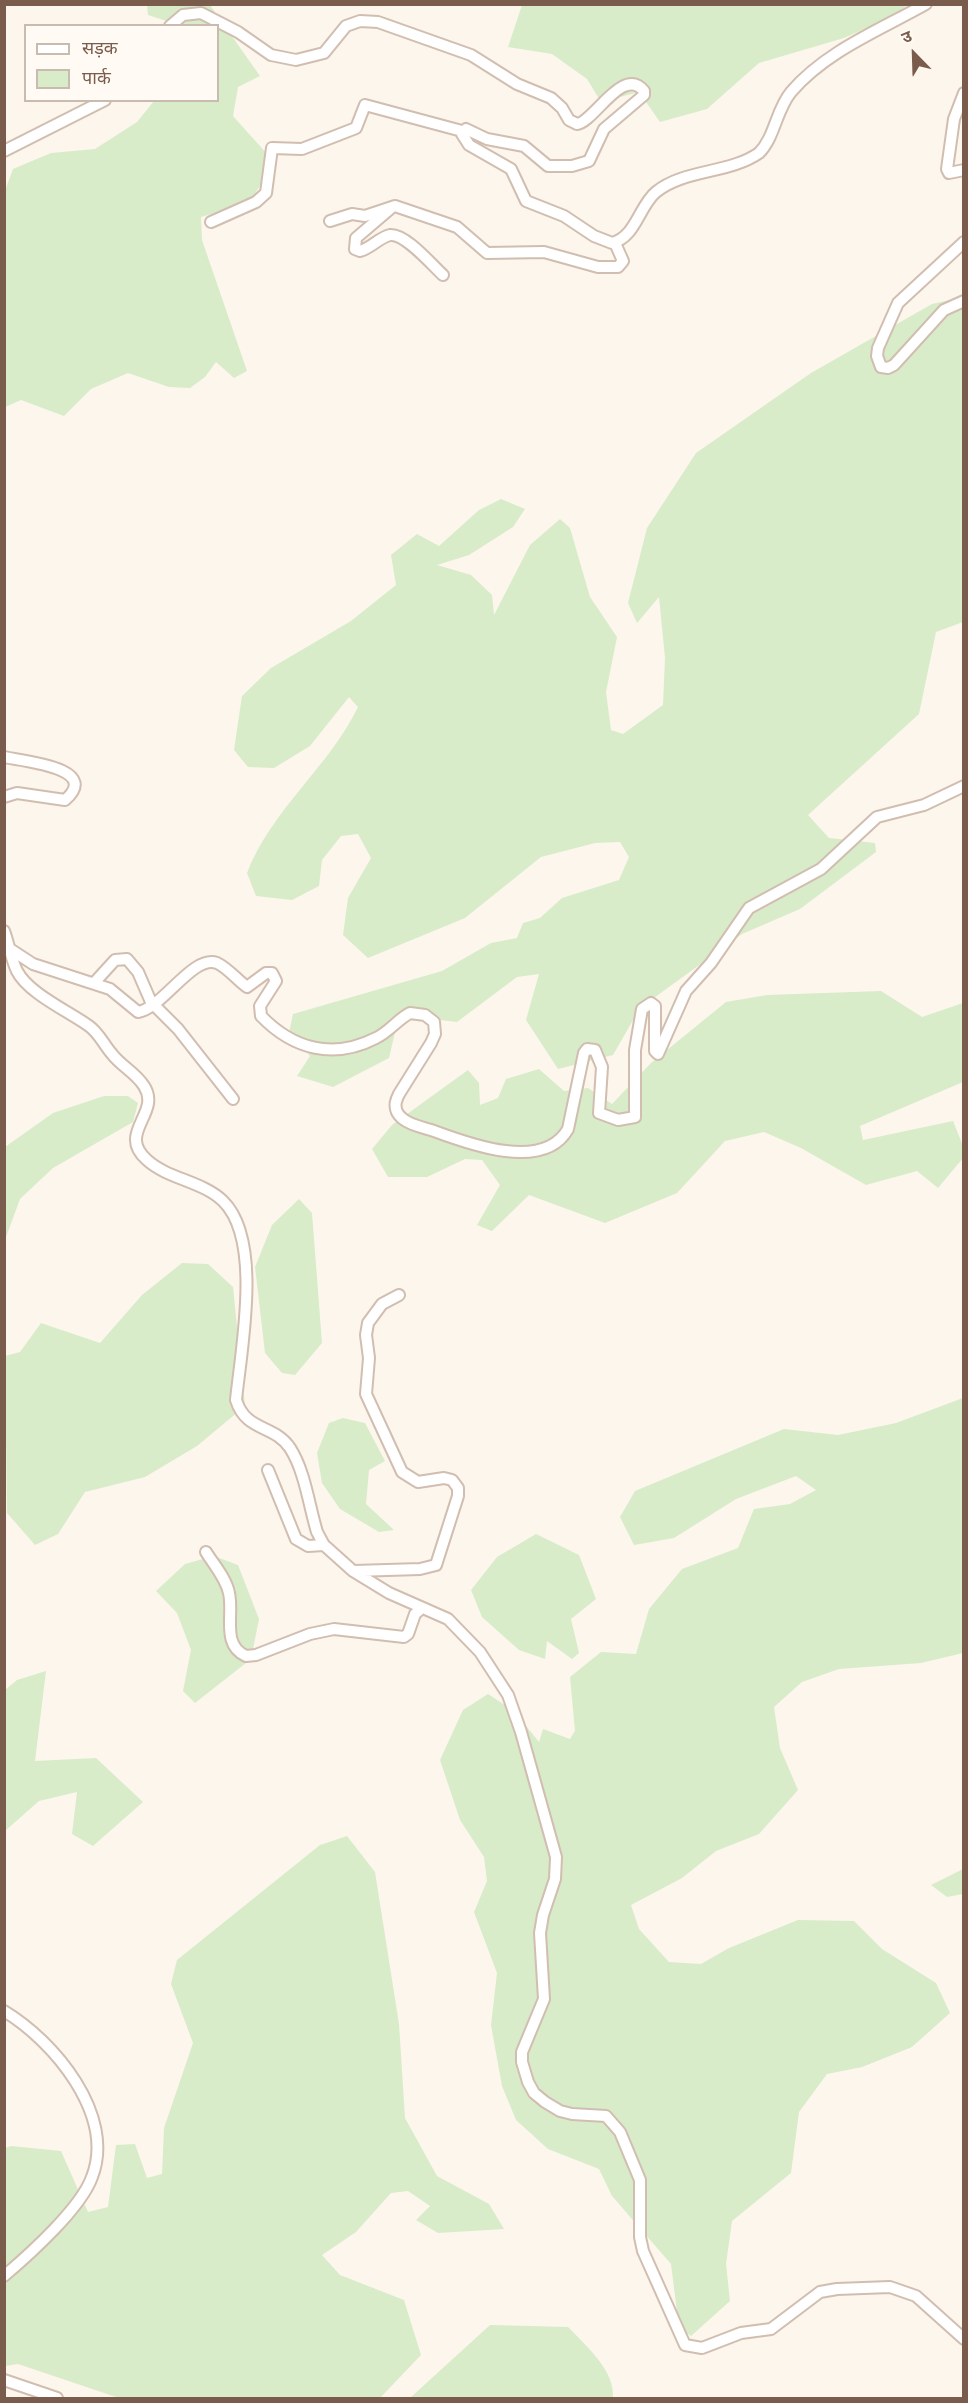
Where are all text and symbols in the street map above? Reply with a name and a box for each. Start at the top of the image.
legend [24,24,219,102]
north arrow [884,24,944,84]
text: उ [899,26,915,48]
text: सड़क [82,37,118,59]
text: पार्क [82,67,111,89]

